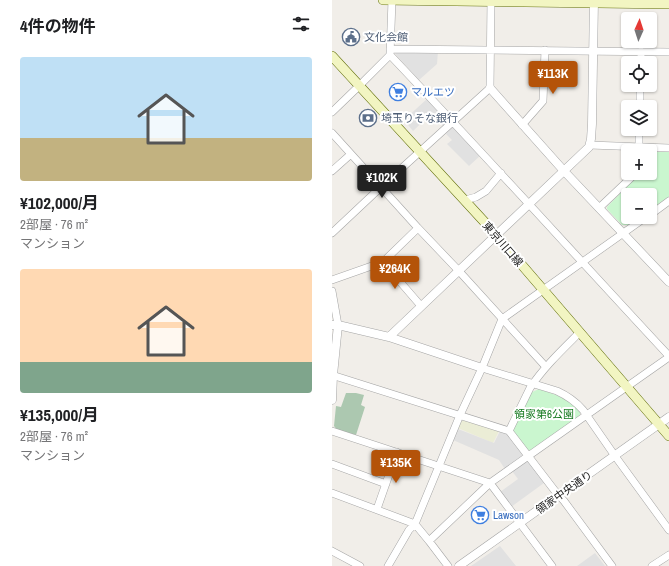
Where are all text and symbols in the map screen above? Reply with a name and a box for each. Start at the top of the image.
north arrow [621,12,657,48]
map controls [621,12,657,224]
icon: filters [290,13,312,35]
text: 4件の物件 [20,14,96,37]
public building icon: 文化会館 [341,27,361,47]
place label: 文化会館 [364,30,408,44]
button: locate [621,56,657,92]
pin: ¥113K [525,61,581,95]
text: ¥113K [538,65,568,82]
supermarket icon: マルエツ [388,82,408,102]
icon: home [130,83,202,155]
place label: マルエツ [411,85,455,99]
button: layers [621,100,657,136]
bank icon: 埼玉りそな銀行 [358,108,378,128]
place label: 埼玉りそな銀行 [381,111,458,125]
button: + [621,144,657,180]
pin: ¥102K [354,165,410,199]
text: ¥102K [366,169,398,186]
button: − [621,188,657,224]
text: ¥102,000/月 [20,191,99,214]
text: 2部屋 · 76 m² [20,216,88,233]
street label: 東京川口線 [480,219,526,269]
text: マンション [20,235,85,252]
pin: ¥264K [367,256,423,290]
text: ¥264K [379,260,411,277]
icon: home [130,295,202,367]
text: ¥135,000/月 [20,403,99,426]
park label: 領家第6公園 [514,407,574,421]
text: 2部屋 · 76 m² [20,428,88,445]
text: マンション [20,447,85,464]
pin: ¥135K [368,450,424,484]
text: ¥135K [380,454,412,471]
street label: 領家中央通り [533,467,595,517]
supermarket icon: Lawson [470,505,490,525]
place label: Lawson [493,508,524,522]

